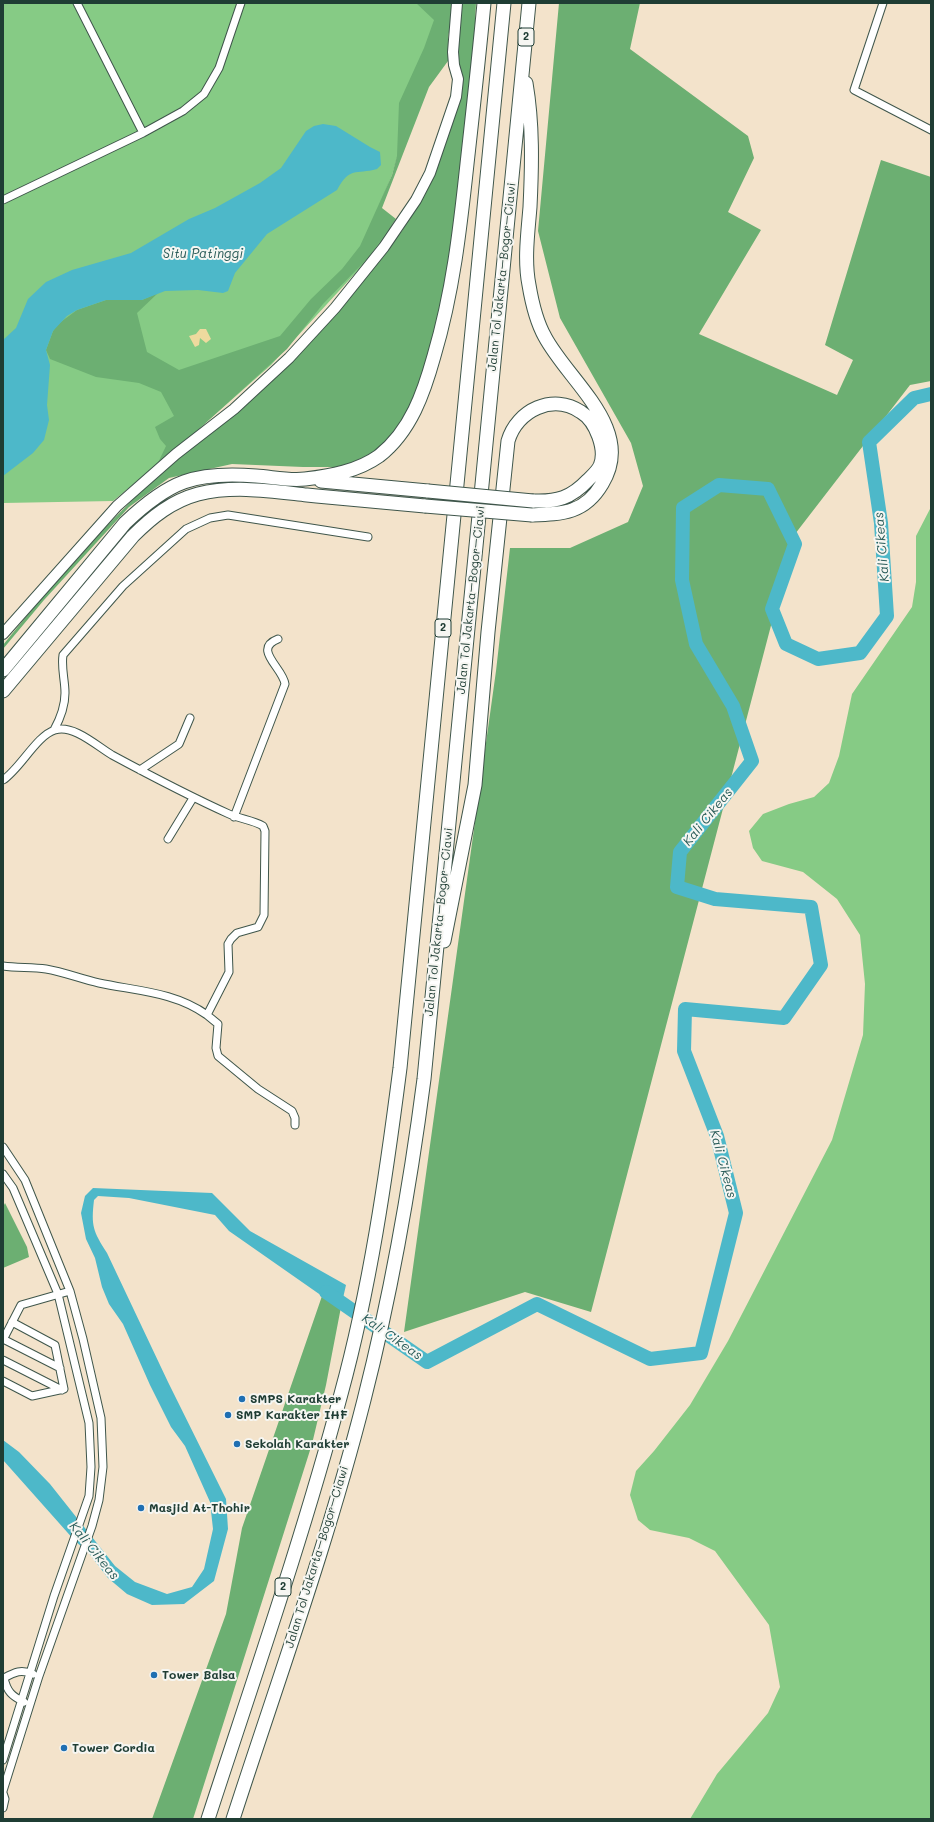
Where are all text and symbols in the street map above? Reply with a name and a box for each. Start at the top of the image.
road number: 2 [518,28,534,46]
street label: Jalan Tol Jakarta–Bogor–Ciawi [485,182,519,372]
water label: Situ Patinggi [163,246,243,262]
street label: Jalan Tol Jakarta–Bogor–Ciawi [454,505,488,695]
water label: Kali Cikeas [871,511,893,583]
road number: 2 [435,619,451,637]
water label: Kali Cikeas [680,785,736,849]
street label: Jalan Tol Jakarta–Bogor–Ciawi [422,827,456,1017]
water label: Kali Cikeas [706,1128,740,1200]
water label: Kali Cikeas [359,1311,425,1363]
place label: SMPS Karakter [250,1392,341,1406]
marker: SMPS Karakter [237,1394,247,1404]
place label: SMP Karakter IHF [236,1408,348,1422]
marker: SMP Karakter IHF [223,1410,233,1420]
place label: Sekolah Karakter [245,1437,349,1451]
marker: Sekolah Karakter [232,1439,242,1449]
street label: Jalan Tol Jakarta–Bogor–Ciawi [282,1464,352,1650]
place label: Masjid At-Thohir [149,1501,250,1515]
marker: Masjid At-Thohir [136,1503,146,1513]
water label: Kali Cikeas [66,1519,122,1583]
road number: 2 [275,1578,291,1596]
place label: Tower Balsa [162,1668,235,1682]
marker: Tower Balsa [149,1670,159,1680]
place label: Tower Cordia [72,1741,155,1755]
marker: Tower Cordia [59,1743,69,1753]

